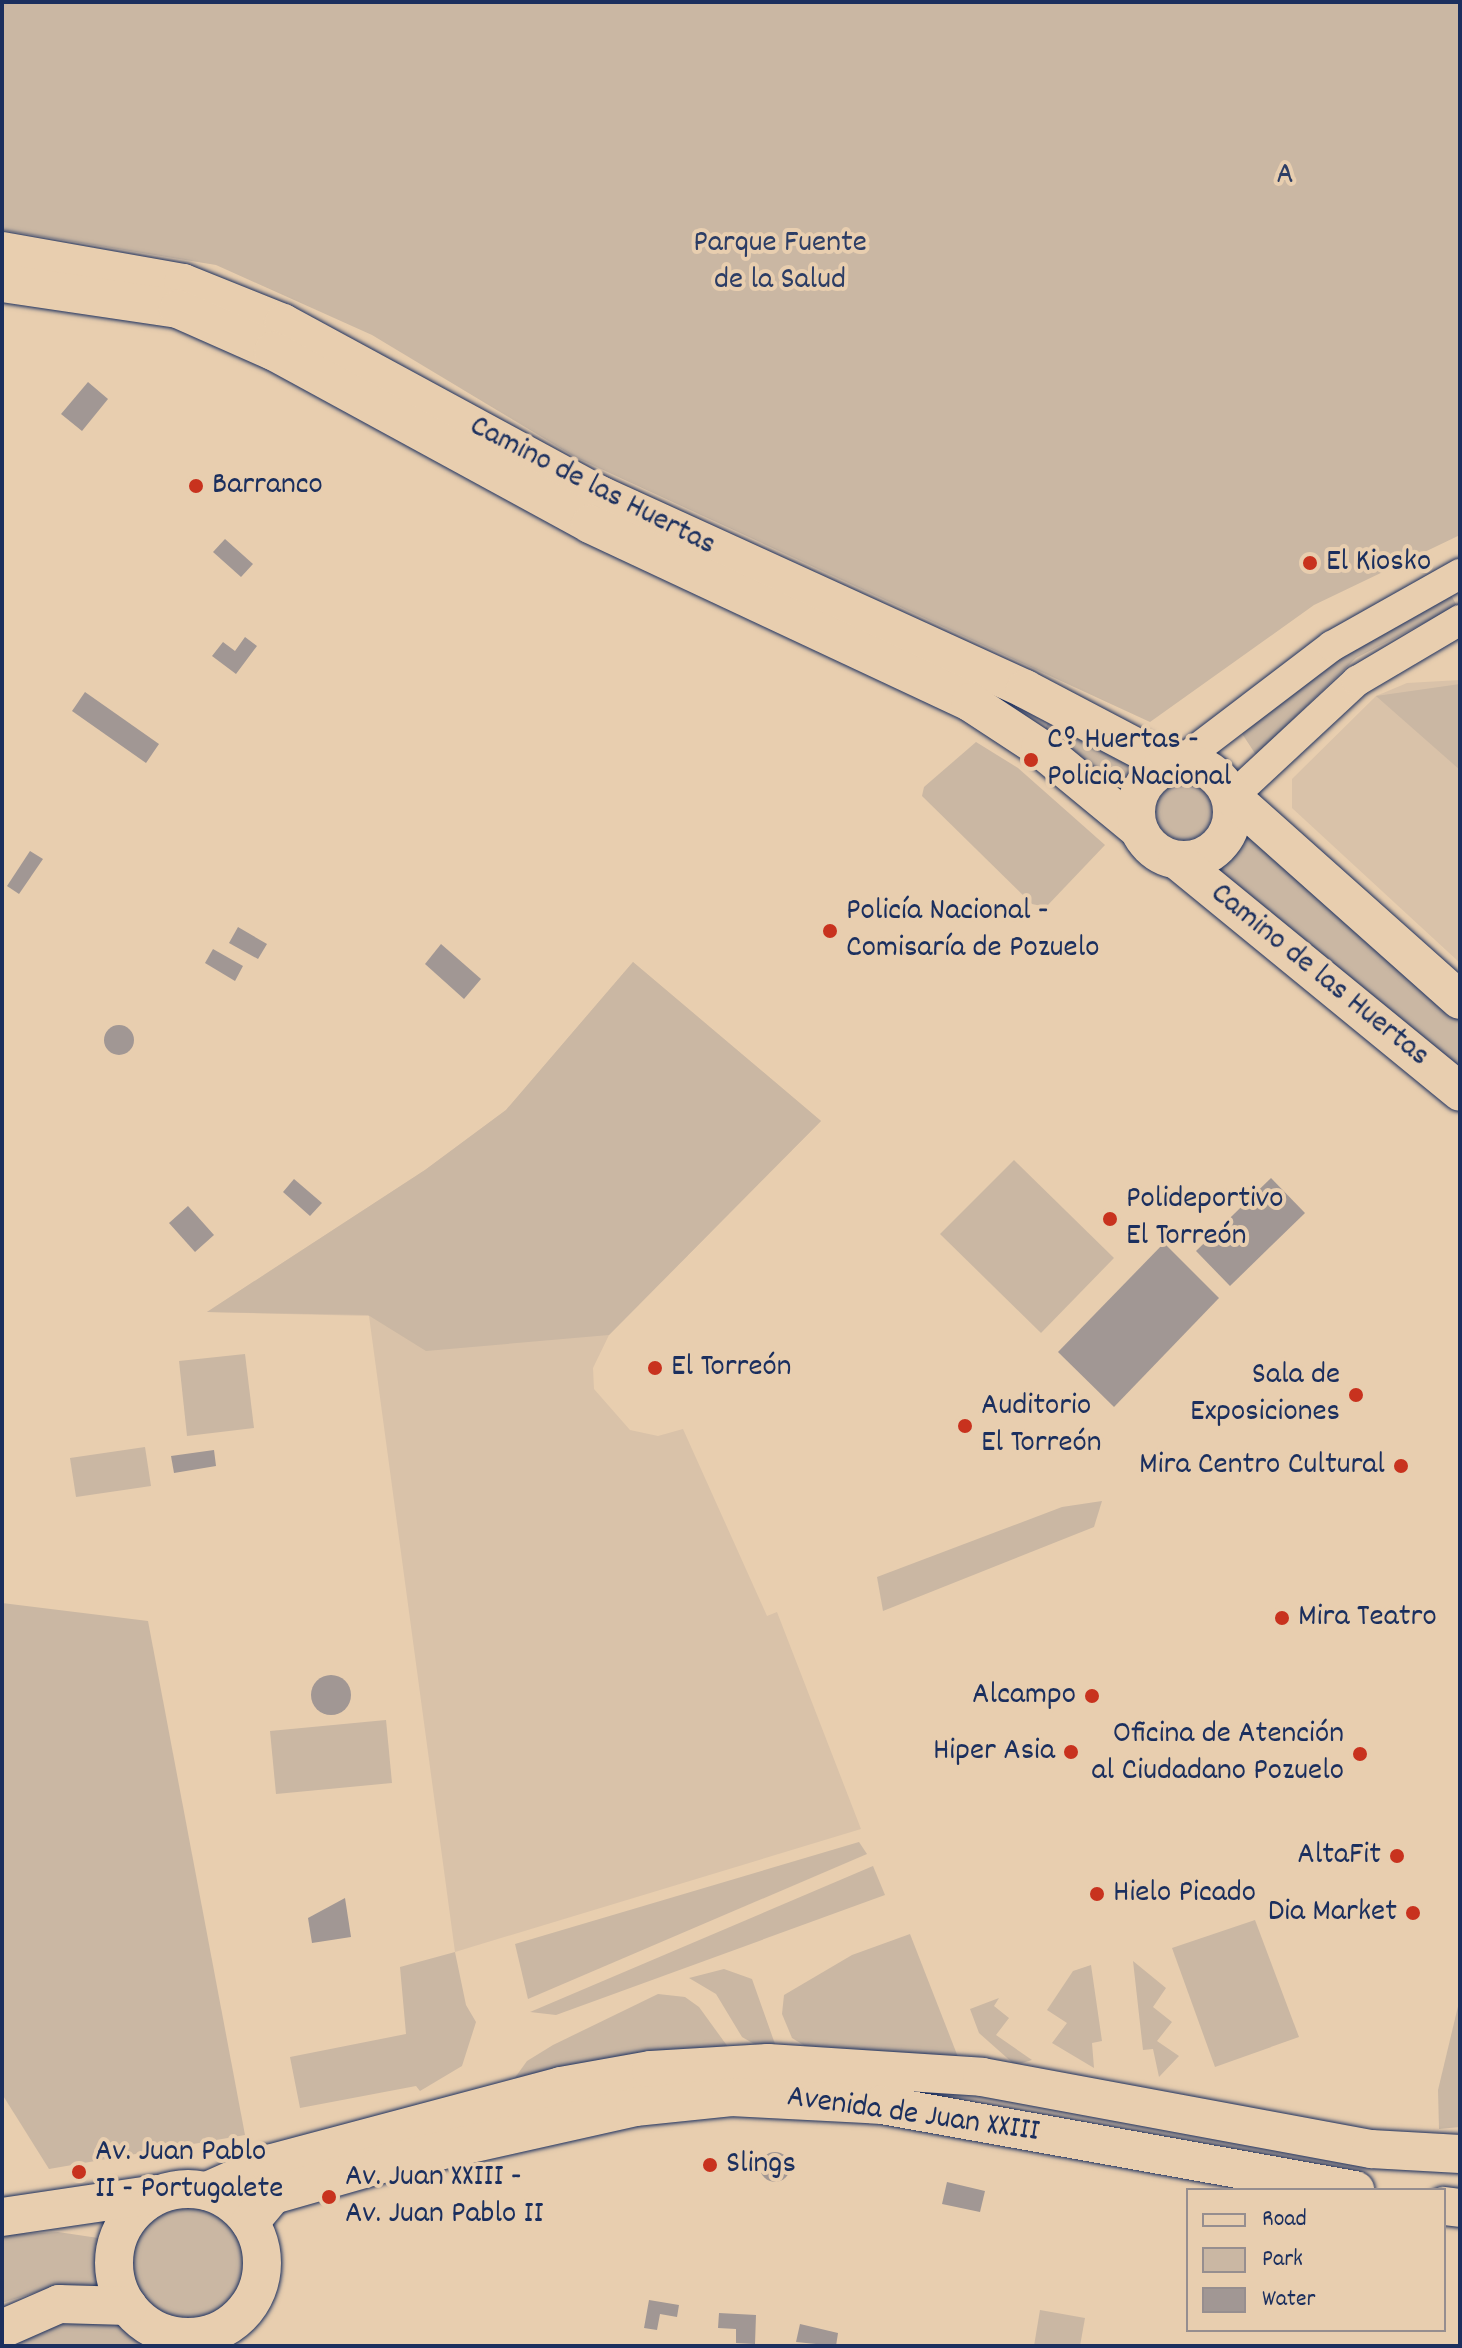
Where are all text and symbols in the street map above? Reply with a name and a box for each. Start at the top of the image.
park label: A [1276,157,1294,195]
park label: Parque Fuente de la Salud [693,226,867,301]
street label: Camino de las Huertas [462,408,722,566]
place label: Barranco [212,467,323,505]
marker: Barranco [187,477,205,495]
place label: El Kiosko [1326,544,1431,582]
marker: El Kiosko [1301,554,1319,572]
place label: Cº Huertas - Policia Nacional [1047,723,1231,798]
marker: Cº Huertas - Policia Nacional [1022,751,1040,769]
street label: Camino de las Huertas [1202,876,1436,1076]
place label: Policía Nacional - Comisaría de Pozuelo [846,894,1100,969]
marker: Policía Nacional - Comisaría de Pozuelo [821,922,839,940]
place label: Polideportivo El Torreón [1126,1182,1283,1257]
marker: Polideportivo El Torreón [1101,1210,1119,1228]
place label: El Torreón [671,1349,791,1387]
place label: Sala de Exposiciones [1190,1358,1340,1433]
marker: El Torreón [646,1359,664,1377]
marker: Sala de Exposiciones [1347,1386,1365,1404]
place label: Auditorio El Torreón [981,1389,1101,1464]
marker: Auditorio El Torreón [956,1417,974,1435]
place label: Mira Centro Cultural [1139,1447,1385,1485]
marker: Mira Centro Cultural [1392,1457,1410,1475]
place label: Mira Teatro [1298,1599,1437,1637]
marker: Mira Teatro [1273,1609,1291,1627]
place label: Alcampo [972,1677,1076,1715]
marker: Alcampo [1083,1687,1101,1705]
place label: Oficina de Atención al Ciudadano Pozuelo [1092,1717,1344,1792]
place label: Hiper Asia [933,1733,1055,1771]
marker: Hiper Asia [1062,1743,1080,1761]
marker: Oficina de Atención al Ciudadano Pozuelo [1351,1745,1369,1763]
place label: AltaFit [1297,1837,1381,1875]
marker: AltaFit [1388,1847,1406,1865]
place label: Hielo Picado [1113,1875,1256,1913]
marker: Hielo Picado [1088,1885,1106,1903]
place label: Dia Market [1268,1894,1397,1932]
marker: Dia Market [1404,1904,1422,1922]
street label: Avenida de Juan XXIII [784,2079,1042,2153]
place label: Av. Juan Pablo II - Portugalete [95,2135,283,2210]
place label: Slings [726,2146,796,2184]
marker: Slings [701,2156,719,2174]
place label: Av. Juan XXIII - Av. Juan Pablo II [345,2160,543,2235]
marker: Av. Juan Pablo II - Portugalete [70,2163,88,2181]
marker: Av. Juan XXIII - Av. Juan Pablo II [320,2188,338,2206]
legend [1186,2188,1446,2332]
text: Road [1262,2203,1307,2237]
text: Park [1262,2243,1303,2277]
text: Water [1262,2283,1315,2317]

